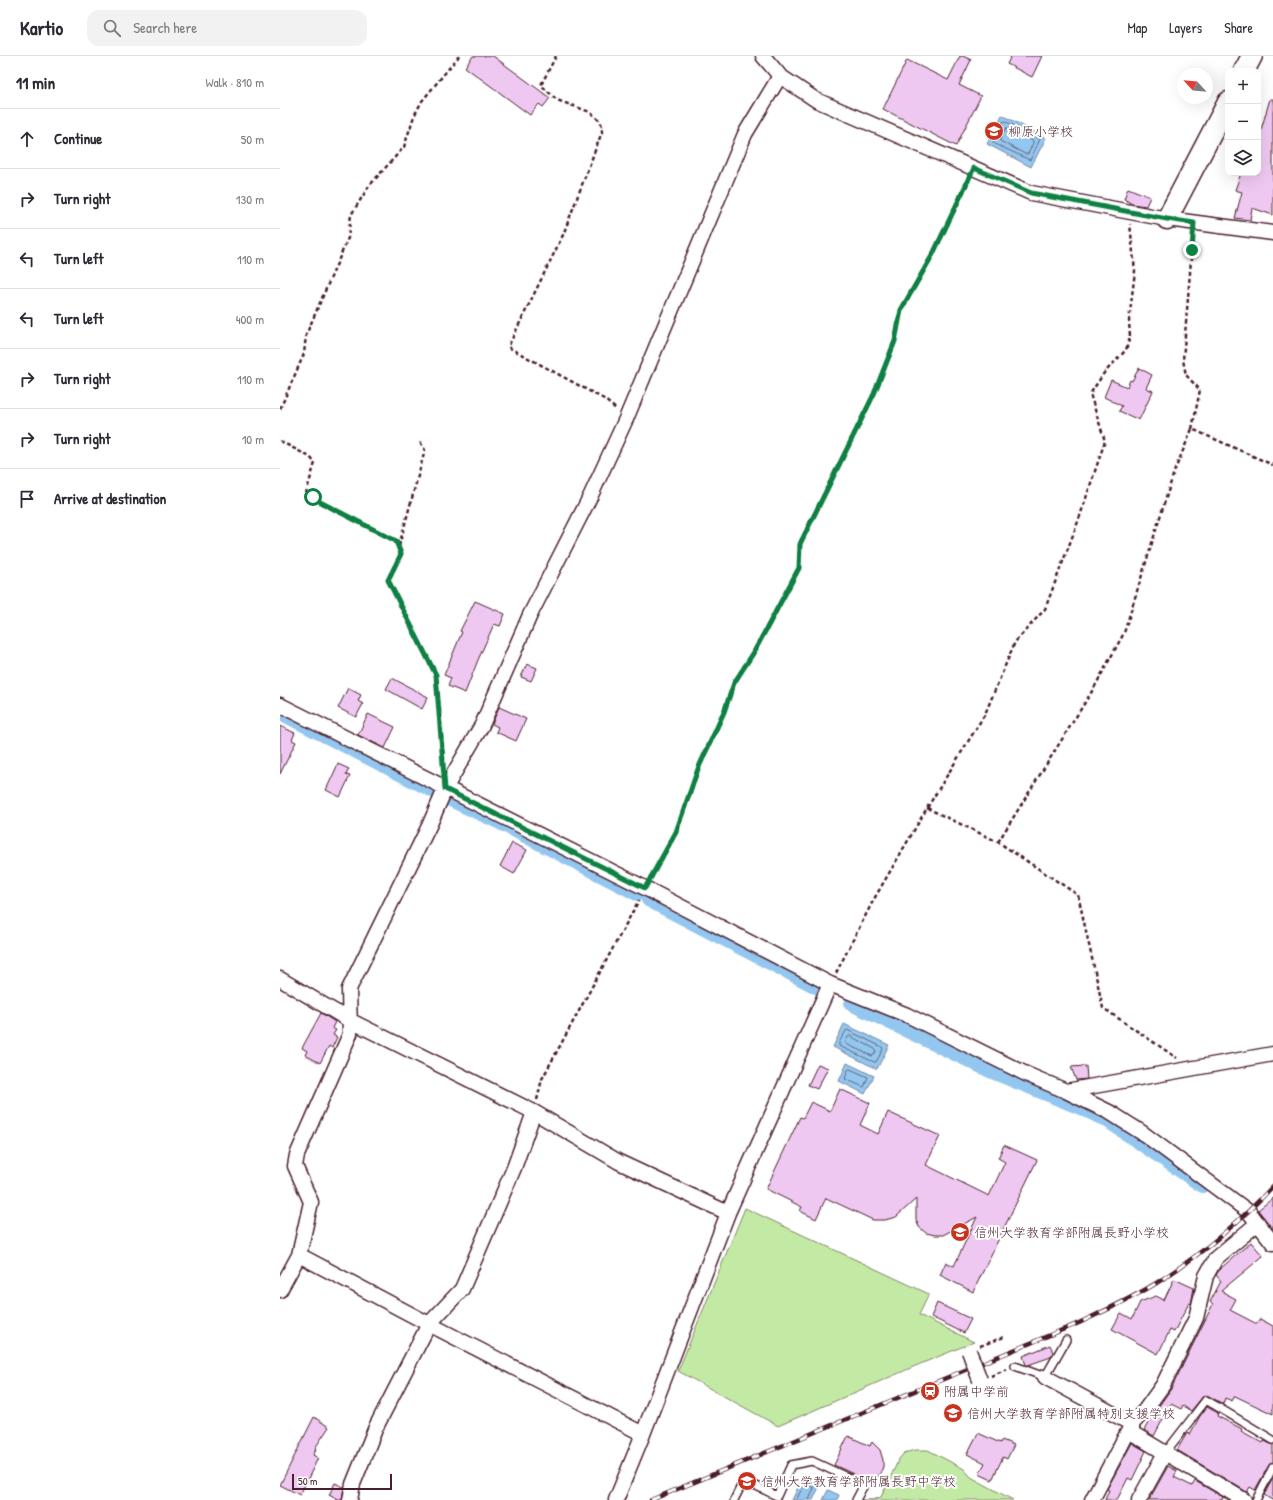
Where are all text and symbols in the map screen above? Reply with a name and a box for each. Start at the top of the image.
search box [87,10,367,46]
text: Kartio [20,15,63,41]
icon: search [101,17,123,39]
text: Search here [133,17,197,38]
text: Map [1127,18,1147,37]
text: Layers [1169,18,1202,37]
text: Share [1224,18,1253,37]
north arrow [1177,68,1213,104]
map controls [1225,68,1261,176]
button: + [1225,68,1261,104]
text: 11 min [16,71,55,94]
text: Walk · 810 m [205,73,264,91]
button: − [1225,104,1261,140]
school or university icon: 柳原小学校 [983,120,1005,142]
place label: 柳原小学校 [1008,122,1073,140]
icon: ahead [16,128,38,150]
text: Continue [54,128,102,149]
text: 50 m [241,130,264,148]
button: layers [1225,140,1261,176]
icon: right [16,188,38,210]
text: Turn right [54,188,110,209]
text: 130 m [236,190,264,208]
route end [1183,241,1201,259]
icon: left [16,248,38,270]
text: Turn left [54,248,104,269]
text: 110 m [237,250,264,268]
icon: left [16,308,38,330]
text: Turn left [54,308,104,329]
text: 400 m [236,310,264,328]
icon: right [16,368,38,390]
text: Turn right [54,368,110,389]
text: 110 m [237,370,264,388]
icon: right [16,428,38,450]
text: Turn right [54,428,110,449]
text: 10 m [242,430,264,448]
icon: arrive [16,488,38,510]
text: Arrive at destination [54,488,166,509]
route start [304,488,322,506]
school or university icon: 信州大学教育学部附属長野小学校 [949,1221,971,1243]
place label: 信州大学教育学部附属長野小学校 [974,1223,1169,1241]
station icon: 附属中学前 [919,1380,941,1402]
place label: 附属中学前 [944,1382,1009,1400]
school or university icon: 信州大学教育学部附属特別支援学校 [942,1402,964,1424]
place label: 信州大学教育学部附属特別支援学校 [967,1404,1175,1422]
school or university icon: 信州大学教育学部附属長野中学校 [736,1470,758,1492]
scale bar [292,1472,392,1491]
place label: 信州大学教育学部附属長野中学校 [761,1472,956,1490]
text: 50 m [298,1474,318,1488]

